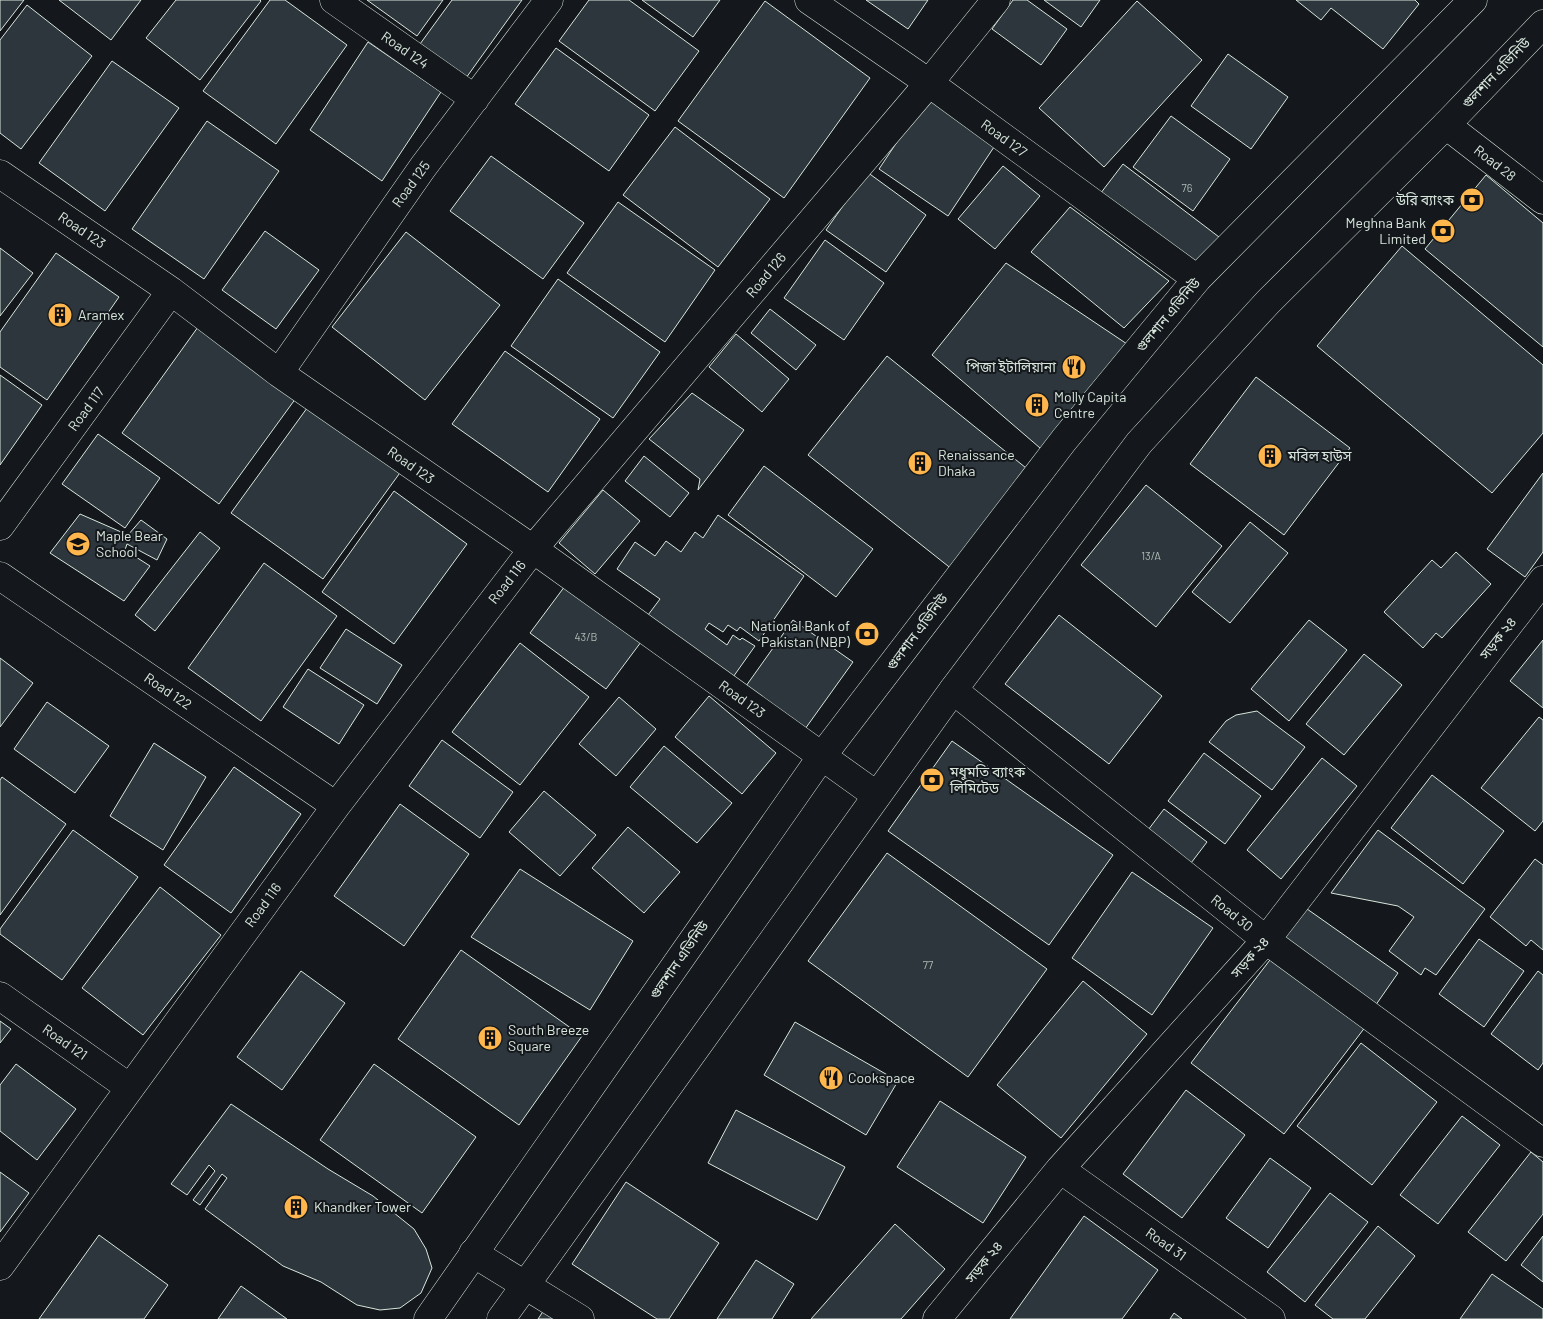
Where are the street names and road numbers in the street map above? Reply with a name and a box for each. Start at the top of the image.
street label: Road 124 [378,27,432,72]
street label: গুলশান এভিনিউ [1458,33,1534,111]
street label: Road 127 [978,115,1031,160]
street label: Road 28 [1471,141,1520,184]
street label: Road 125 [388,157,433,210]
street label: Road 123 [55,208,109,252]
street label: Road 126 [742,249,789,301]
street label: গুলশান এভিনিউ [1132,273,1204,355]
street label: Road 117 [64,383,107,434]
street label: Road 123 [385,442,438,487]
street label: Road 116 [484,556,529,607]
street label: গুলশান এভিনিউ [882,589,951,673]
street label: সড়ক ২৪ [1475,613,1520,663]
street label: Road 122 [141,669,195,713]
street label: Road 123 [716,676,769,721]
street label: Road 116 [241,879,284,930]
street label: Road 30 [1208,891,1257,935]
street label: গুলশান এভিনিউ [645,917,712,1002]
street label: সড়ক ২৪ [1226,932,1272,982]
street label: Road 121 [40,1020,91,1063]
street label: Road 31 [1143,1223,1190,1264]
street label: সড়ক ২৪ [961,1237,1006,1287]

